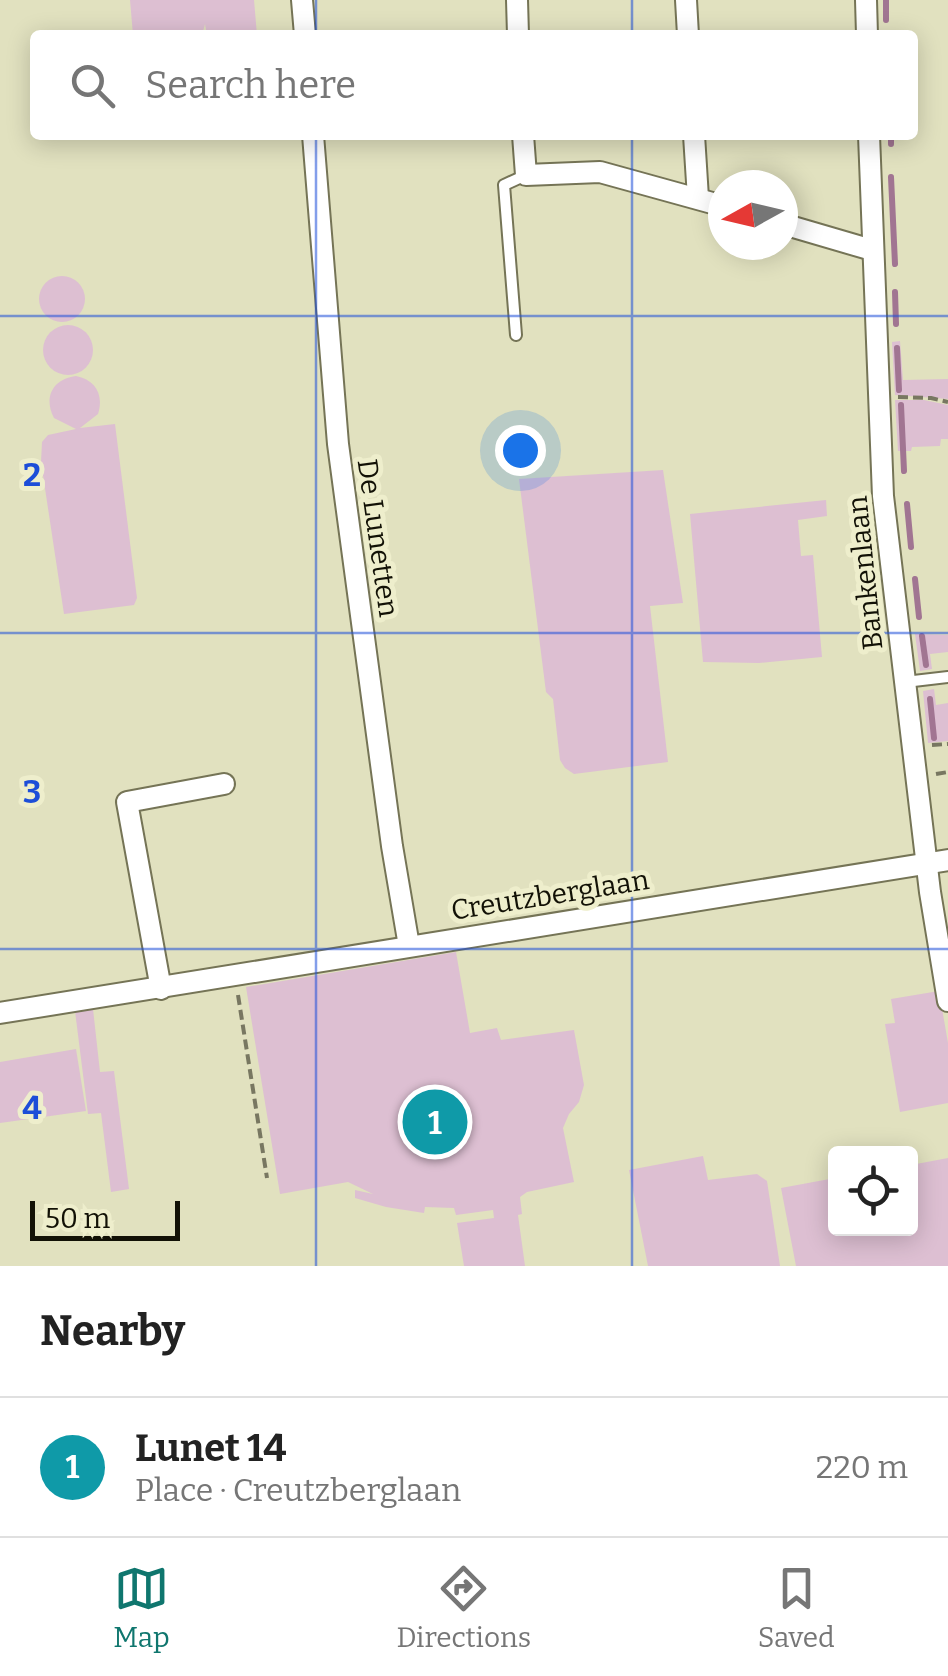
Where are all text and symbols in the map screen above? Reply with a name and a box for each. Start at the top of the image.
search box [30,30,918,140]
icon: search [65,58,120,113]
text: Search here [145,62,356,108]
north arrow [708,170,798,260]
your location [495,425,546,476]
text: 2 [23,456,41,494]
street label: De Lunetten [351,457,405,619]
street label: Bankenlaan [840,494,889,652]
text: 3 [23,773,41,811]
street label: Creutzberglaan [449,863,652,927]
pin: 1 [402,1084,468,1160]
text: 4 [22,1089,42,1127]
map controls [828,1146,918,1236]
button: locate [828,1146,918,1236]
scale bar [30,1196,180,1240]
text: 50 m [45,1202,110,1235]
text: Nearby [40,1306,185,1356]
text: Lunet 14 [135,1425,286,1471]
text: 1 [66,1448,79,1486]
text: 220 m [816,1448,908,1486]
text: Place · Creutzberglaan [135,1471,461,1509]
tab: Map [113,1561,170,1654]
tab: Directions [396,1561,531,1654]
tab: Saved [758,1561,835,1654]

